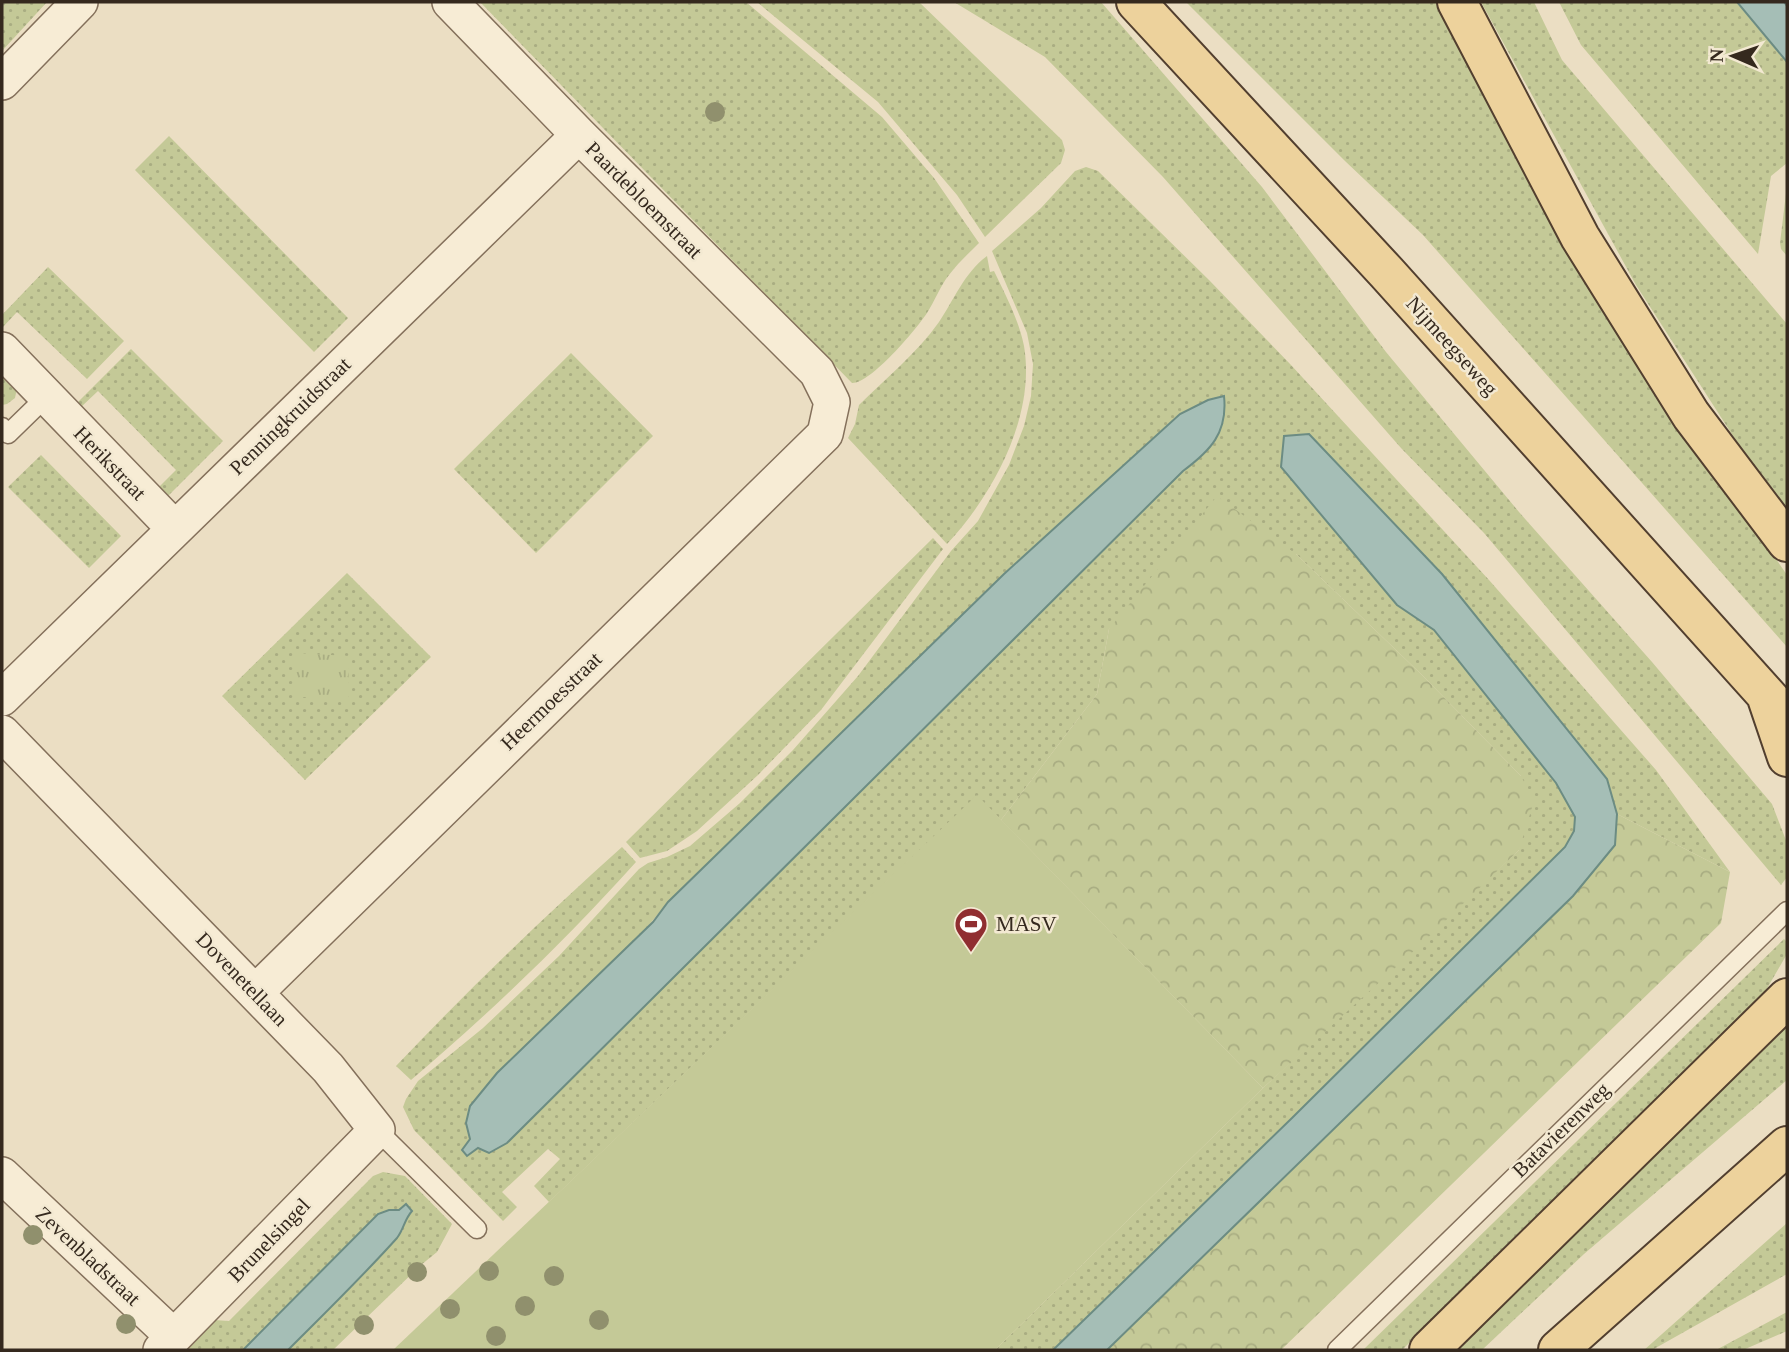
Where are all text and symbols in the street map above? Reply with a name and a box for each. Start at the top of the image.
north arrow [1698,21,1768,91]
text: N [1706,48,1727,63]
street label: Paardebloemstraat [581,137,707,263]
street label: Nijmeegseweg [1401,292,1503,401]
street label: Penningkruidstraat [225,352,356,480]
street label: Herikstraat [69,421,151,505]
street label: Heermoesstraat [496,647,606,755]
sports icon: MASV [952,905,990,954]
place label: MASV [996,912,1057,936]
street label: Dovenetellaan [191,927,293,1031]
street label: Batavierenweg [1507,1077,1615,1182]
street label: Brunelsingel [223,1193,315,1287]
street label: Zevenbladstraat [31,1201,145,1311]

